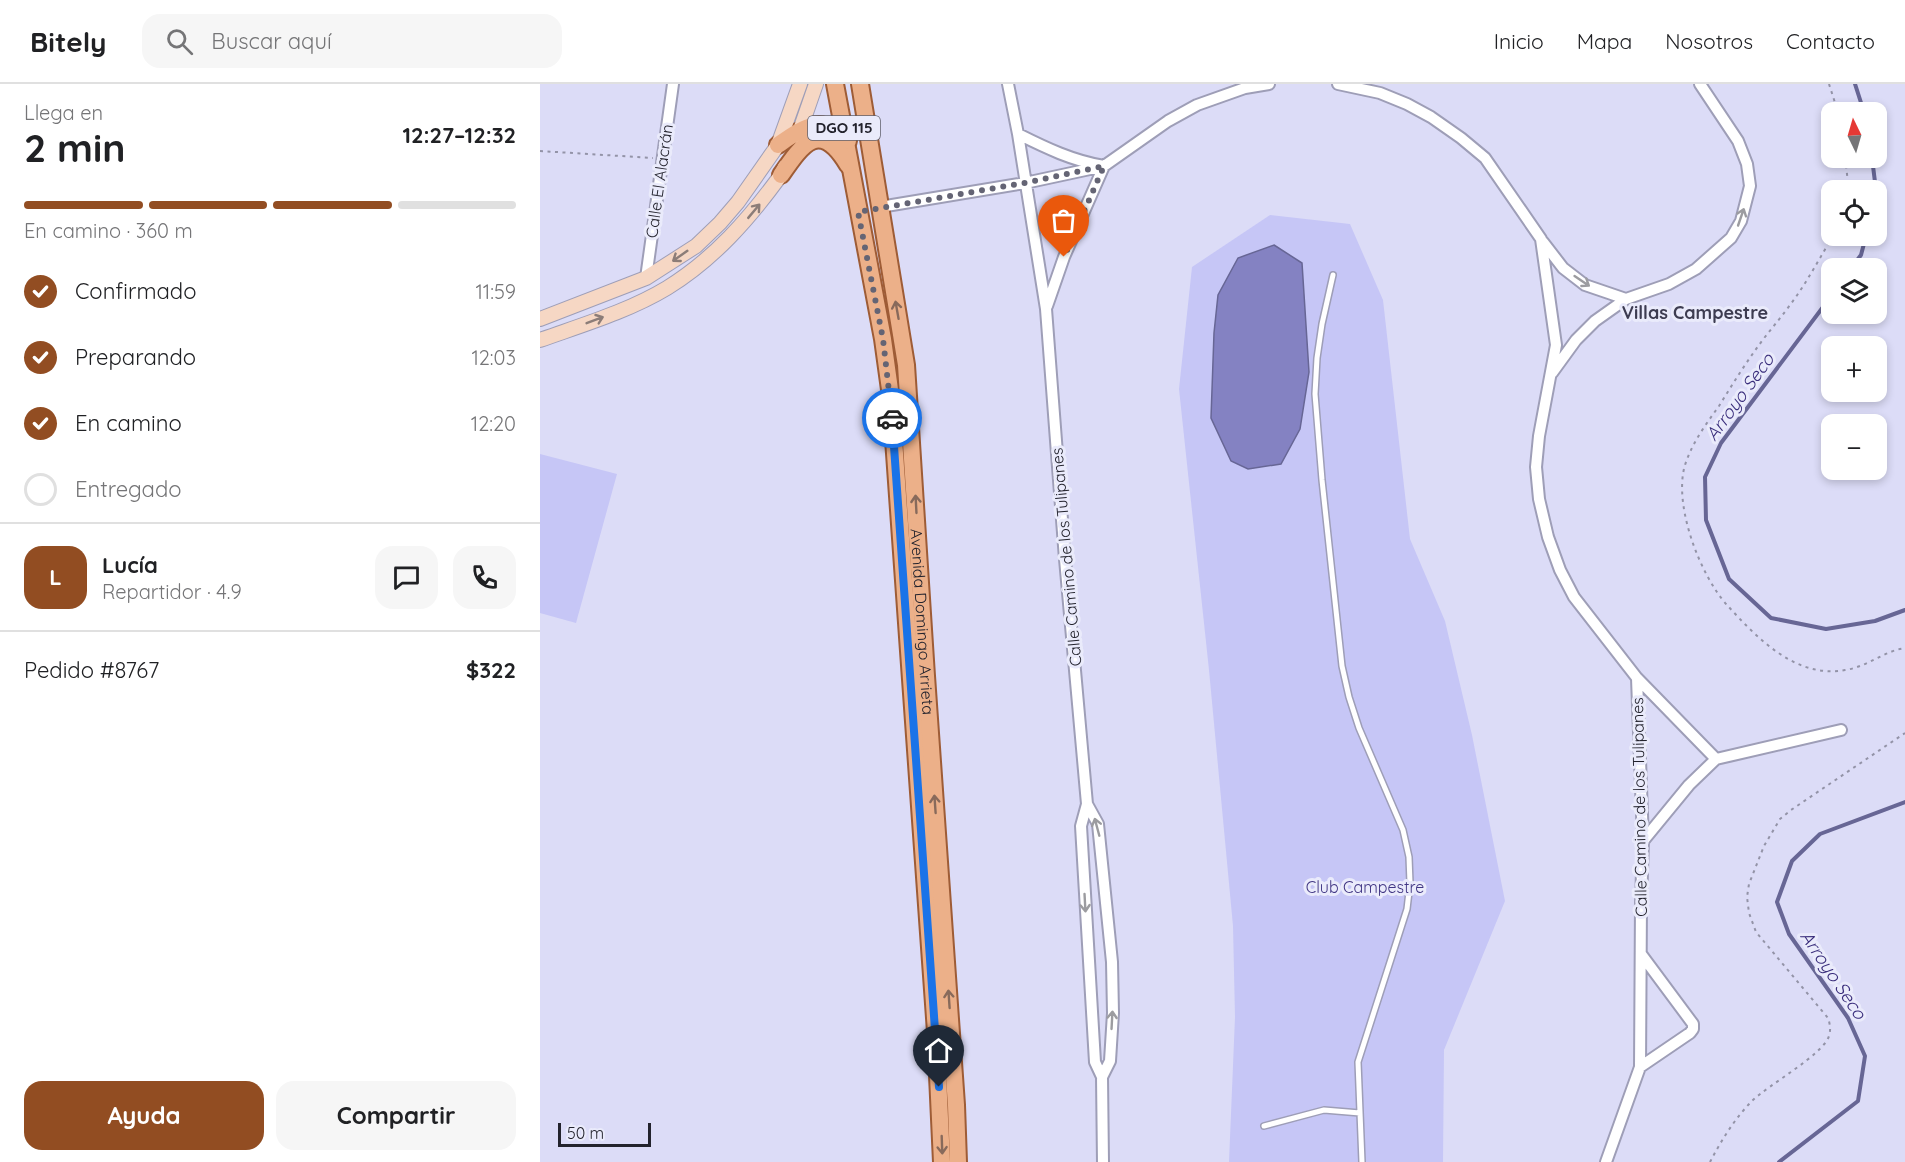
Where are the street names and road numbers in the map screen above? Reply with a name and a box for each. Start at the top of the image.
road number: DGO 115 [808,116,880,140]
street label: Calle El Alacrán [641,123,677,239]
street label: Calle Camino de los Tulipanes [1046,447,1086,667]
street label: Avenida Domingo Arrieta [907,528,939,715]
street label: Calle Camino de los Tulipanes [1627,697,1651,917]

